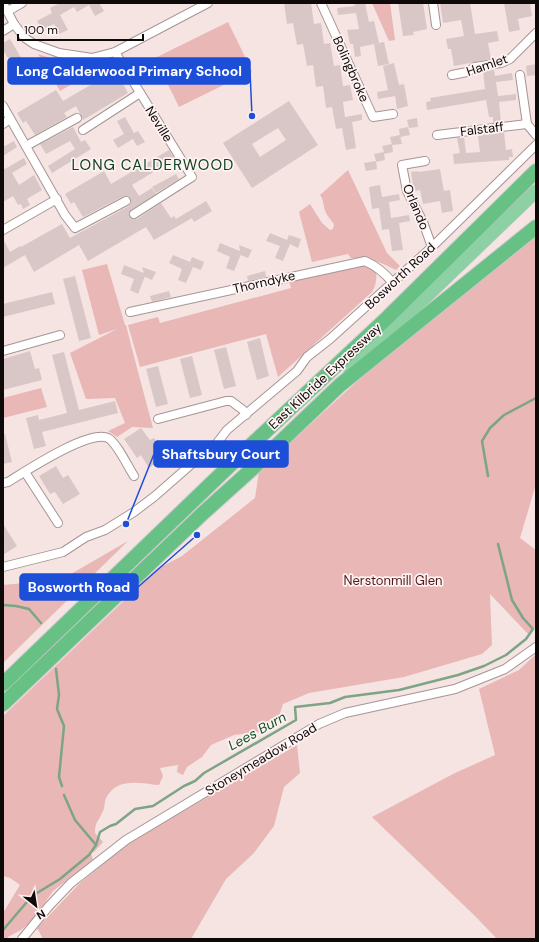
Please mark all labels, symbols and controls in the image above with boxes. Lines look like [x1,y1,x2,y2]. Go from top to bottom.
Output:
scale bar [18,16,143,42]
text: 100 m [24,22,58,38]
street label: Bolingbroke [329,33,373,105]
street label: Hamlet [464,50,510,80]
callout: Long Calderwood Primary School [8,58,250,84]
text: Long Calderwood Primary School [16,62,242,80]
street label: Neville [141,103,177,145]
street label: Falstaff [459,118,505,140]
district label: LONG CALDERWOOD [72,155,234,175]
street label: Orlando [399,182,433,233]
street label: Bosworth Road [361,239,439,313]
street label: Thorndyke [231,267,297,297]
street label: East Kilbride Expressway [265,319,385,433]
callout: Shaftsbury Court [154,441,288,467]
text: Shaftsbury Court [162,445,280,463]
park label: Nerstonmill Glen [343,572,443,589]
callout: Bosworth Road [20,574,138,600]
text: Bosworth Road [28,578,130,596]
water label: Lees Burn [225,708,289,754]
street label: Stoneymeadow Road [202,719,320,799]
north arrow [16,886,56,926]
text: N [34,907,48,923]

